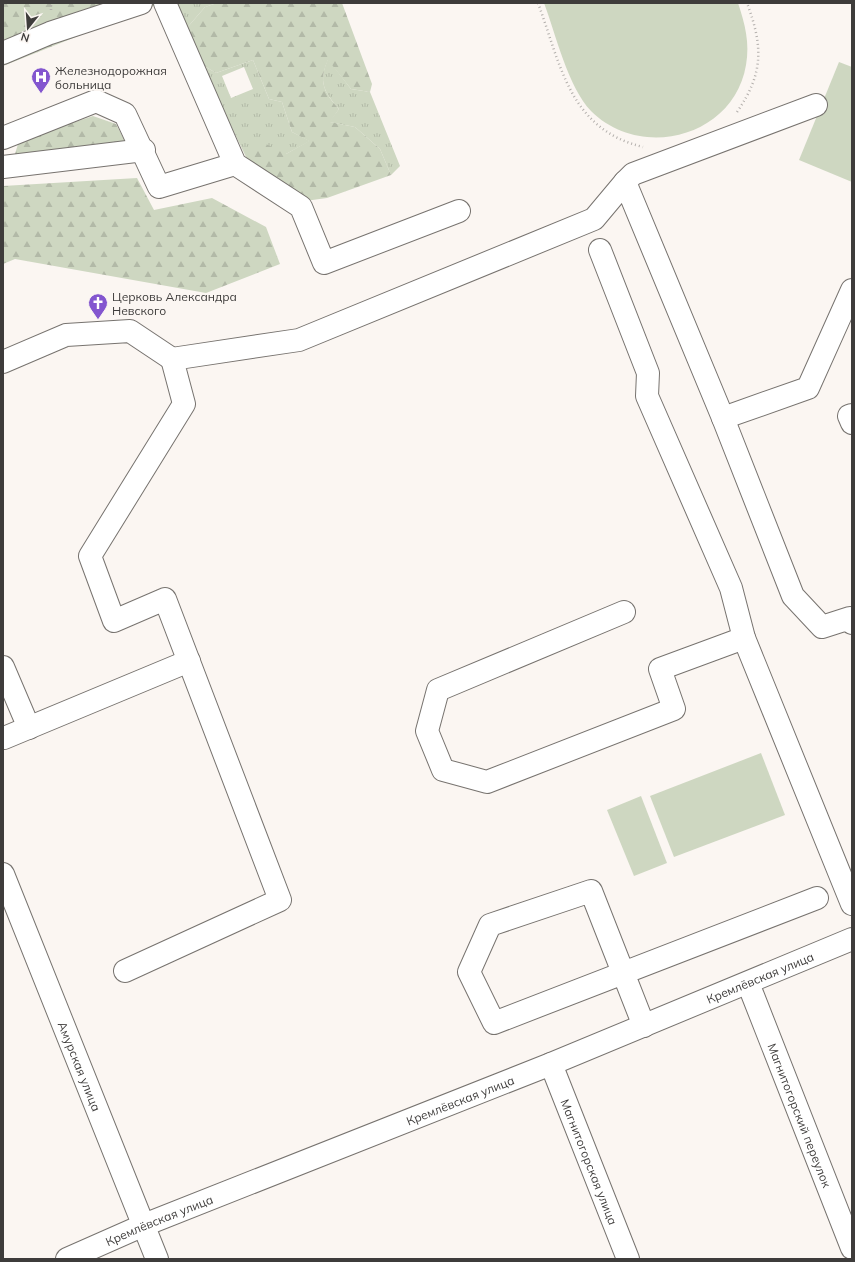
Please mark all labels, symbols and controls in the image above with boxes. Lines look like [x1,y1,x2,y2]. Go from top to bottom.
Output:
north arrow [8,8,48,48]
text: N [19,30,31,45]
place label: Железнодорожная больница [55,63,167,92]
hospital icon: Железнодорожная больница [30,66,52,94]
place label: Церковь Александра Невского [112,289,237,318]
church icon: Церковь Александра Невского [87,292,109,320]
street label: Кремлёвская улица [704,948,816,1006]
street label: Амурская улица [55,1019,105,1113]
street label: Магнитогорский переулок [765,1041,835,1190]
street label: Кремлёвская улица [404,1072,516,1128]
street label: Магнитогорская улица [558,1097,621,1227]
street label: Кремлёвская улица [103,1191,215,1249]

